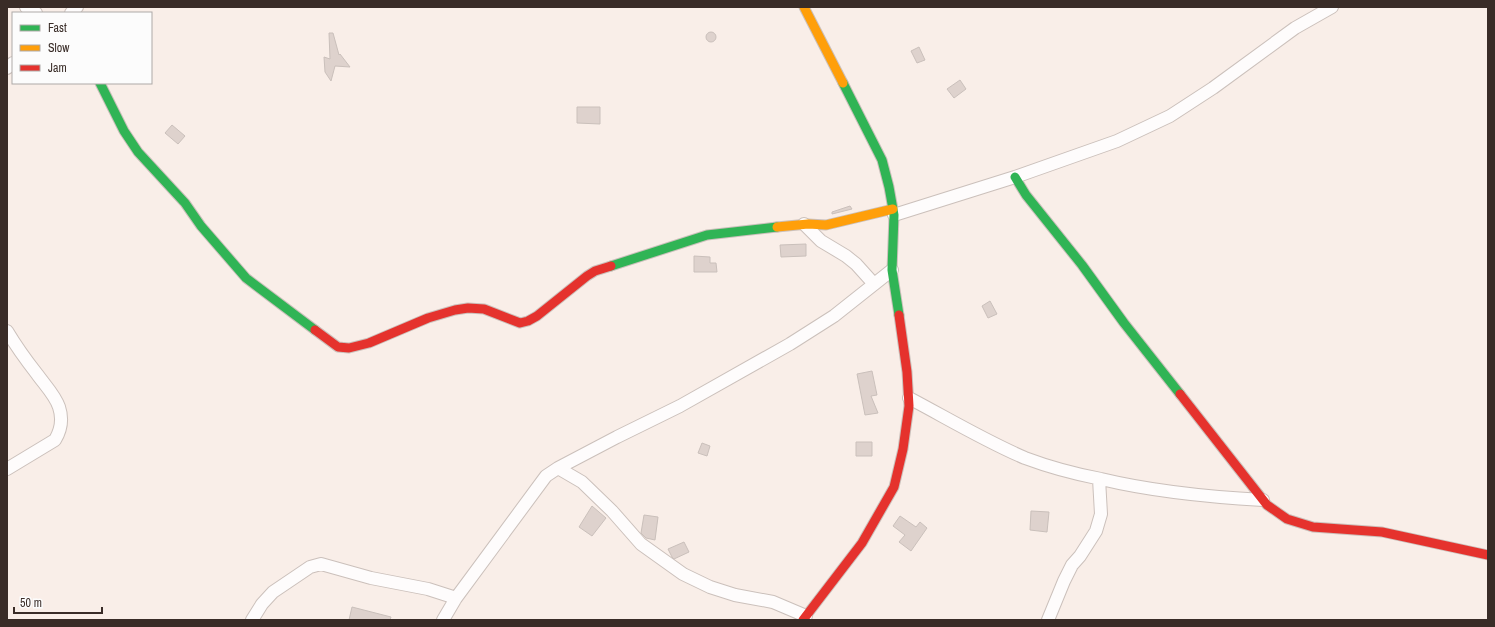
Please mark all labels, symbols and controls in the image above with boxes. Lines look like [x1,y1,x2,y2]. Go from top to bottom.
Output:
legend [12,12,152,84]
text: Fast [48,20,67,36]
text: Slow [48,40,70,56]
text: Jam [48,60,67,76]
scale bar [14,589,102,615]
text: 50 m [20,595,42,611]

